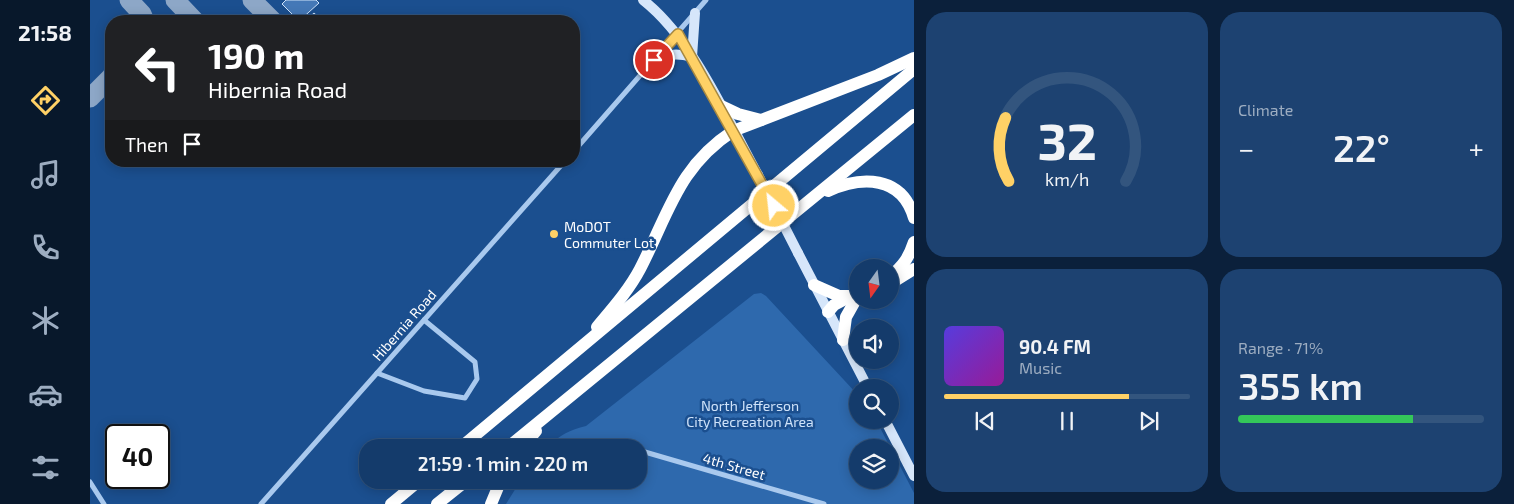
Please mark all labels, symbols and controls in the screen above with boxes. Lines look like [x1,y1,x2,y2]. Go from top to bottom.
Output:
text: 21:58 [18,19,72,45]
text: 190 m [208,34,304,76]
icon: left [125,35,190,100]
pin [633,39,675,81]
icon: arrive [640,46,668,74]
text: Hibernia Road [208,76,347,102]
icon: directions [28,83,63,118]
text: Climate [1238,100,1293,119]
text: 32 [1037,108,1097,170]
text: 22° [1333,124,1390,170]
icon: arrive [178,130,206,158]
text: − [1238,131,1254,165]
text: + [1469,131,1484,165]
text: Then [125,133,168,156]
icon: music [28,157,63,192]
text: km/h [1045,168,1089,190]
position arrow [747,179,799,231]
place label: MoDOT Commuter Lot [564,218,654,251]
marker: MoDOT Commuter Lot [548,228,560,240]
icon: phone [28,230,63,265]
north arrow [849,259,899,309]
map controls [849,259,899,489]
street label: Hibernia Road [369,286,439,364]
icon: climate [28,303,63,338]
button: sound [849,319,899,369]
text: 90.4 FM [1019,335,1091,358]
text: Range · 71% [1238,338,1323,357]
text: Music [1019,358,1062,377]
text: 355 km [1238,362,1363,408]
icon: car [28,377,63,412]
button: search [849,379,899,429]
park label: North Jefferson City Recreation Area [686,397,814,430]
icon: previous [971,407,999,435]
icon: pause [1053,407,1081,435]
icon: next [1135,407,1163,435]
speed limit sign: 40 [105,424,170,489]
button: layers [849,439,899,489]
street label: 4th Street [701,449,767,483]
icon: filters [28,450,63,485]
text: 21:59 · 1 min · 220 m [418,452,588,475]

